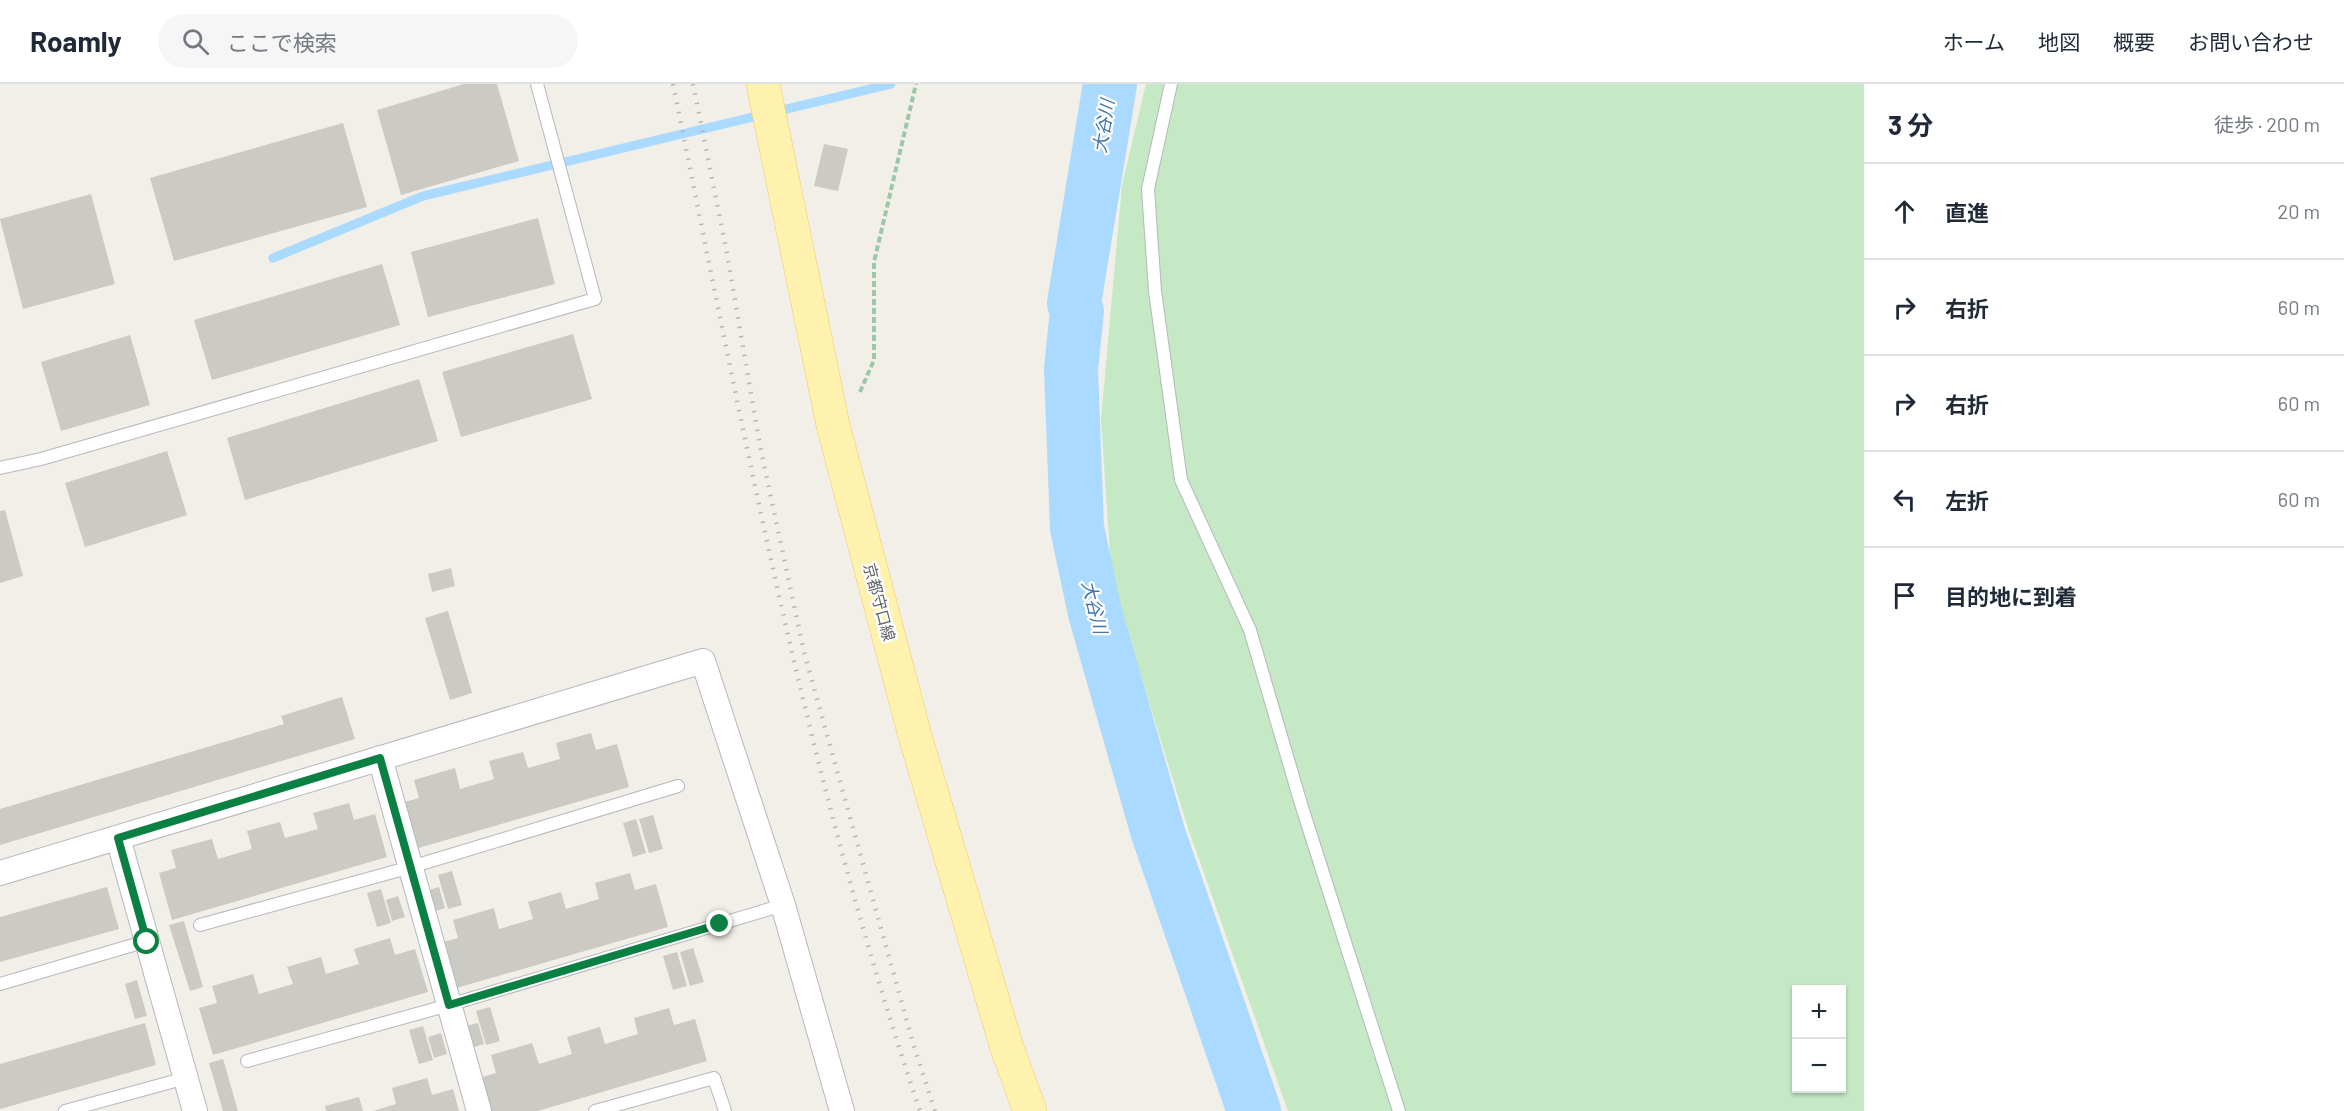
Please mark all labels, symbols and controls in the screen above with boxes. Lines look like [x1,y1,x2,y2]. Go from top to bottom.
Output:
search box [158,14,578,68]
text: Roamly [30,24,122,58]
icon: search [179,25,212,58]
text: ここで検索 [227,29,337,55]
text: ホーム [1943,29,2005,54]
text: 地図 [2038,29,2080,54]
text: 概要 [2113,29,2155,54]
text: お問い合わせ [2188,29,2314,54]
water label: 大谷川 [1088,96,1118,154]
text: 3 分 [1888,109,1933,140]
text: 徒歩 · 200 m [2214,112,2320,136]
icon: ahead [1888,195,1921,228]
text: 直進 [1945,199,1989,225]
text: 20 m [2277,199,2320,223]
icon: right [1888,291,1921,324]
text: 右折 [1945,295,1989,321]
text: 60 m [2278,295,2320,319]
icon: right [1888,387,1921,420]
text: 右折 [1945,391,1989,417]
text: 60 m [2278,391,2320,415]
icon: left [1888,483,1921,516]
text: 左折 [1945,487,1989,513]
text: 60 m [2278,487,2320,511]
street label: 京都守口線 [860,561,900,643]
water label: 大谷川 [1078,578,1113,638]
icon: arrive [1888,579,1921,612]
text: 目的地に到着 [1945,583,2077,609]
route end [706,910,732,936]
route start [133,928,159,954]
map controls [1792,985,1846,1093]
button: + [1792,985,1846,1039]
button: − [1792,1039,1846,1093]

